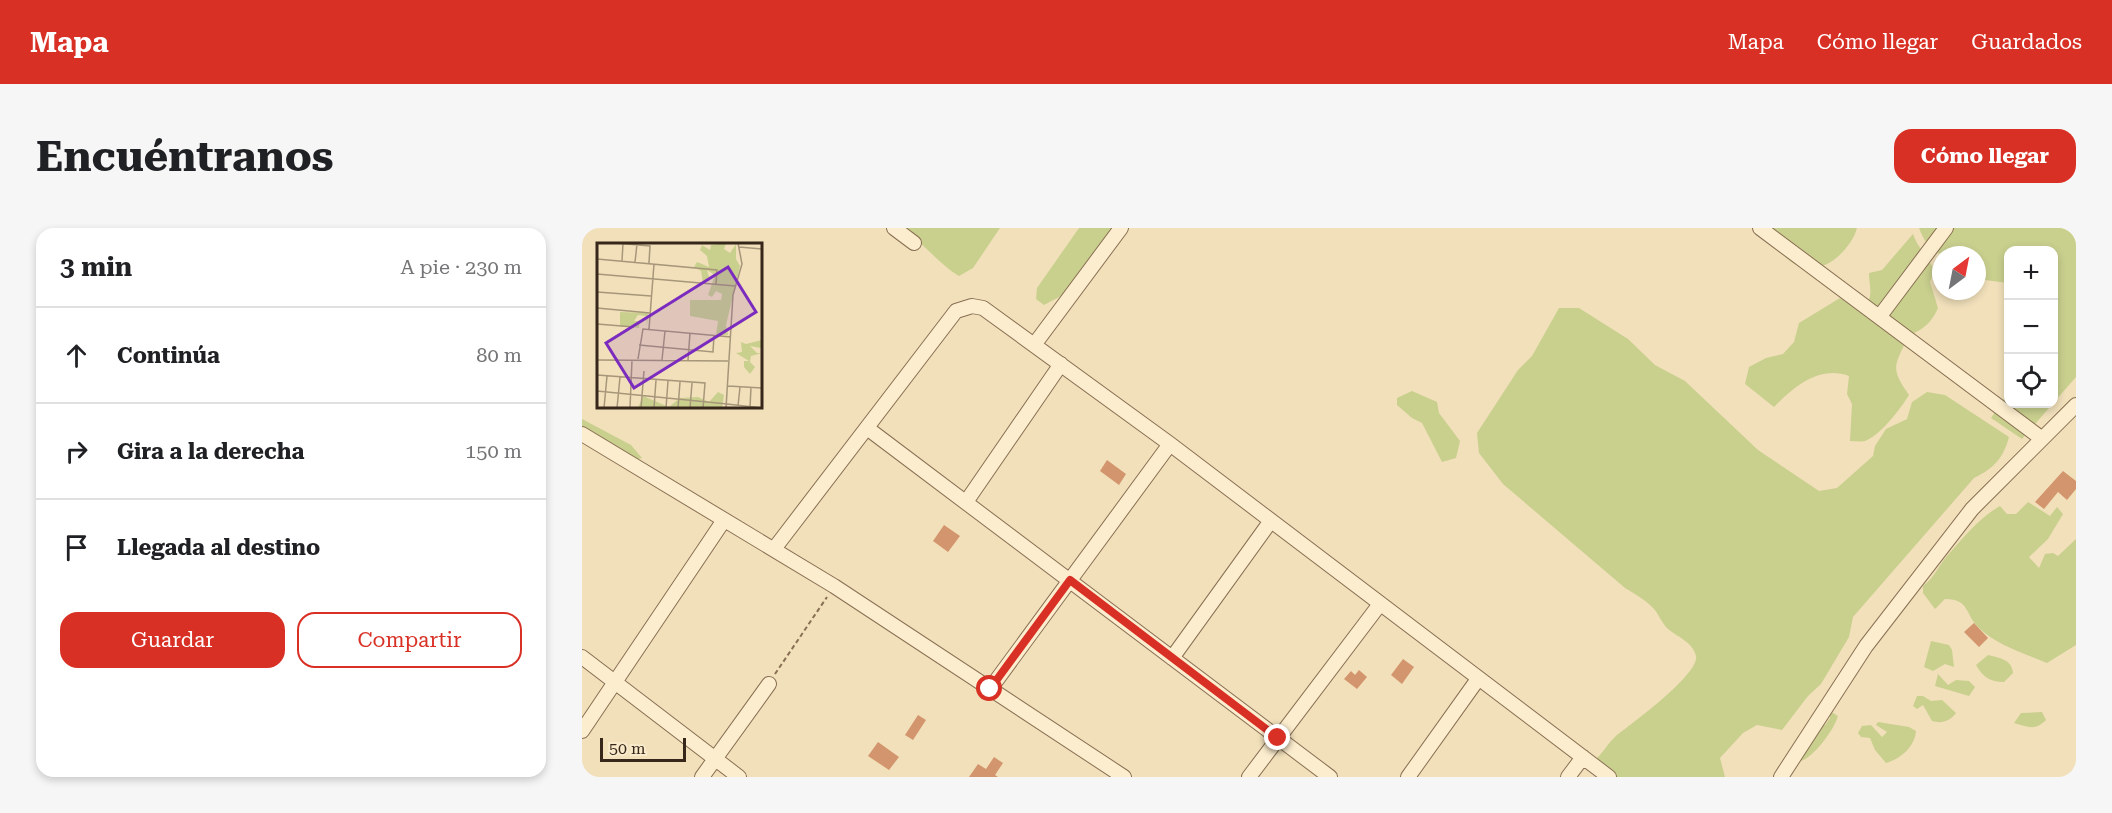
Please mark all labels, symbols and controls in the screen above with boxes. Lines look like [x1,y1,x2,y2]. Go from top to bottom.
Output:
text: Mapa [30,26,109,59]
text: Mapa [1728,30,1784,54]
text: Cómo llegar [1817,30,1938,54]
text: Guardados [1971,30,2082,54]
button: Cómo llegar [1894,129,2076,183]
text: Encuéntranos [36,132,334,181]
inset map [597,243,762,408]
north arrow [1932,246,1986,300]
map controls [2004,246,2058,408]
button: + [2004,246,2058,300]
text: 3 min [60,252,132,282]
text: A pie · 230 m [400,255,522,279]
button: − [2004,300,2058,354]
icon: ahead [60,339,93,372]
text: Continúa [117,343,220,368]
text: 80 m [476,343,522,367]
button: locate [2004,354,2058,408]
icon: right [60,435,93,468]
text: Gira a la derecha [117,439,304,464]
text: 150 m [465,439,522,463]
icon: arrive [60,531,93,564]
text: Llegada al destino [117,535,320,560]
button: Guardar [60,612,285,668]
button: Compartir [297,612,522,668]
route start [976,675,1002,701]
route end [1264,724,1290,750]
scale bar [600,735,686,762]
text: 50 m [609,739,646,758]

